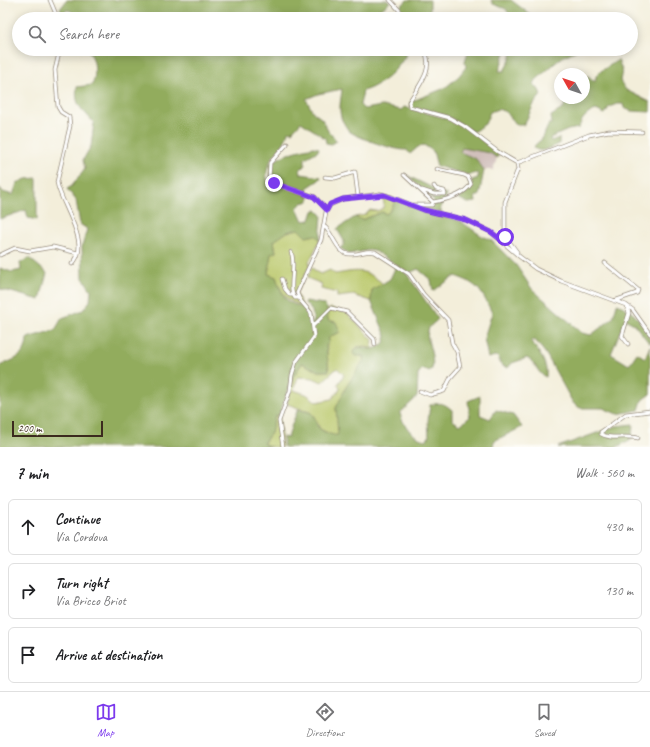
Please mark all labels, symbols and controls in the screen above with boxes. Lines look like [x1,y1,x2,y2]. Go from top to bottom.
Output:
search box [12,12,638,56]
icon: search [26,23,48,45]
text: Search here [58,25,119,44]
north arrow [554,68,590,104]
route end [265,174,283,192]
route start [496,228,514,246]
scale bar [12,419,103,438]
text: 200 m [18,421,42,435]
text: 7 min [16,463,49,484]
text: Walk · 560 m [575,465,634,481]
text: Continue [55,510,100,529]
icon: ahead [17,516,39,538]
text: 430 m [605,519,633,535]
text: Via Cordova [55,529,107,545]
text: Turn right [55,574,108,593]
icon: right [17,580,39,602]
text: 130 m [605,583,633,599]
text: Via Bricco Briot [55,593,126,609]
icon: arrive [17,644,39,666]
text: Arrive at destination [55,646,162,665]
tab: Map [95,701,117,739]
tab: Directions [306,701,344,739]
tab: Saved [533,701,555,739]

